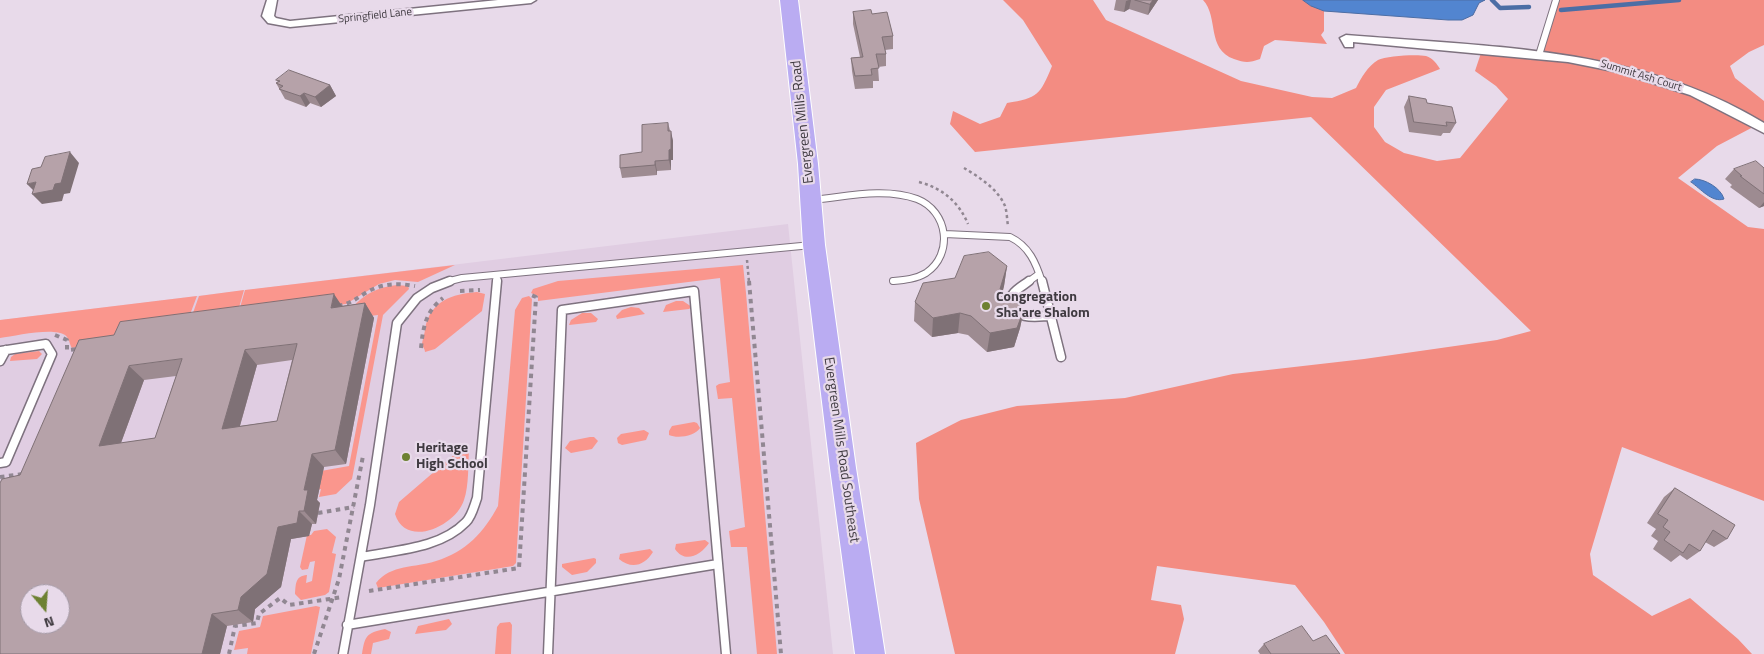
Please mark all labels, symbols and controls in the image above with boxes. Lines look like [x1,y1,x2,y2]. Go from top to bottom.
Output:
street label: Springfield Lane [337,6,413,26]
street label: Summit Ash Court [1599,57,1683,95]
street label: Evergreen Mills Road [788,60,818,184]
place label: Congregation Sha'are Shalom [996,290,1090,322]
marker: Congregation Sha'are Shalom [980,300,992,312]
street label: Evergreen Mills Road Southeast [820,356,862,544]
place label: Heritage High School [416,441,488,474]
marker: Heritage High School [400,451,412,463]
north arrow [20,584,70,634]
text: N [42,611,57,634]

